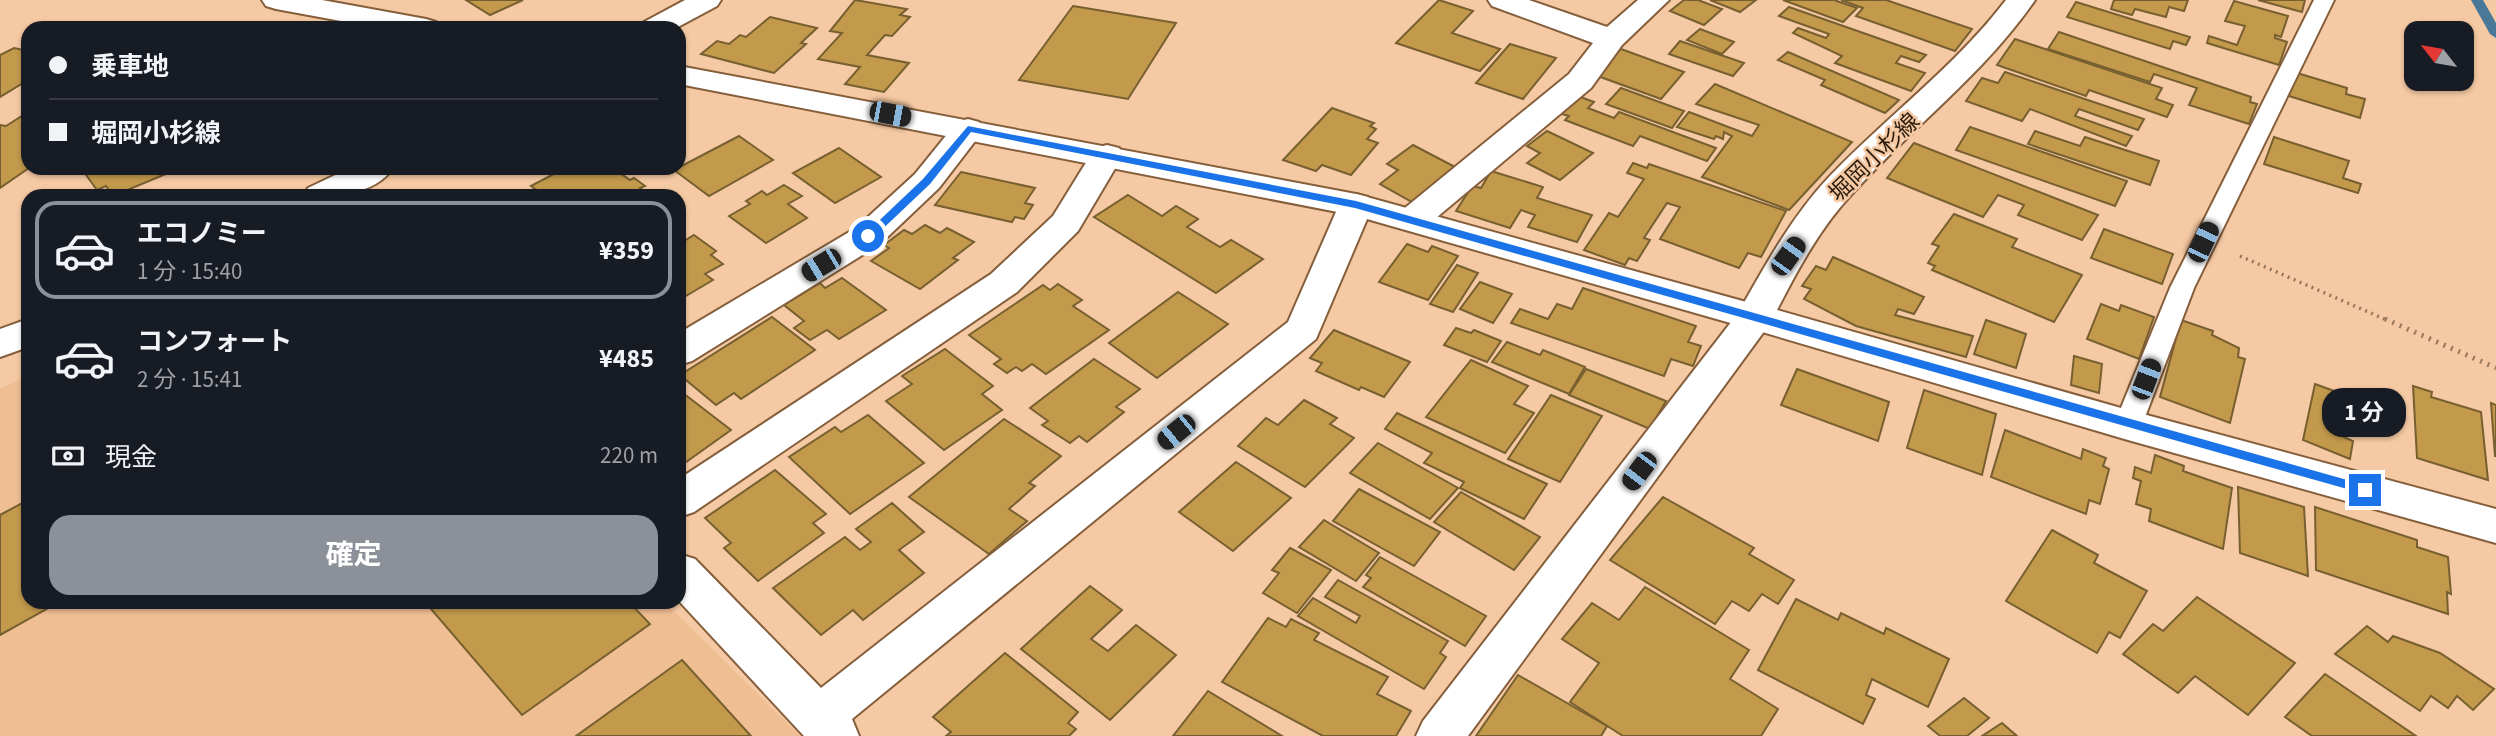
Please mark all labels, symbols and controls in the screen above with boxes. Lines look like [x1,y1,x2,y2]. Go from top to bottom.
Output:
north arrow [2404,21,2474,91]
map controls [2404,21,2474,91]
text: 乗車地 [91,48,169,85]
car [868,100,913,128]
street label: 堀岡小杉線 [1822,106,1927,209]
text: 堀岡小杉線 [91,115,221,152]
text: エコノミー [137,215,267,252]
icon: car [53,219,116,282]
car [2185,219,2222,265]
route start [852,220,884,252]
text: ¥359 [599,232,654,269]
car [1768,233,1809,279]
car [798,245,845,285]
text: 1 分 · 15:40 [137,255,242,288]
text: コンフォート [137,323,292,360]
icon: car [53,327,116,390]
text: ¥485 [599,340,654,377]
car [2129,356,2164,402]
text: 2 分 · 15:41 [137,363,242,396]
callout: 1 分 [2323,388,2407,438]
text: 1 分 [2344,396,2384,429]
car [1154,411,1199,453]
icon: cash [49,437,87,475]
text: 現金 [105,439,157,476]
text: 220 m [600,439,658,472]
car [1618,448,1661,494]
route end [2349,474,2381,506]
button: 確定 [49,515,658,595]

